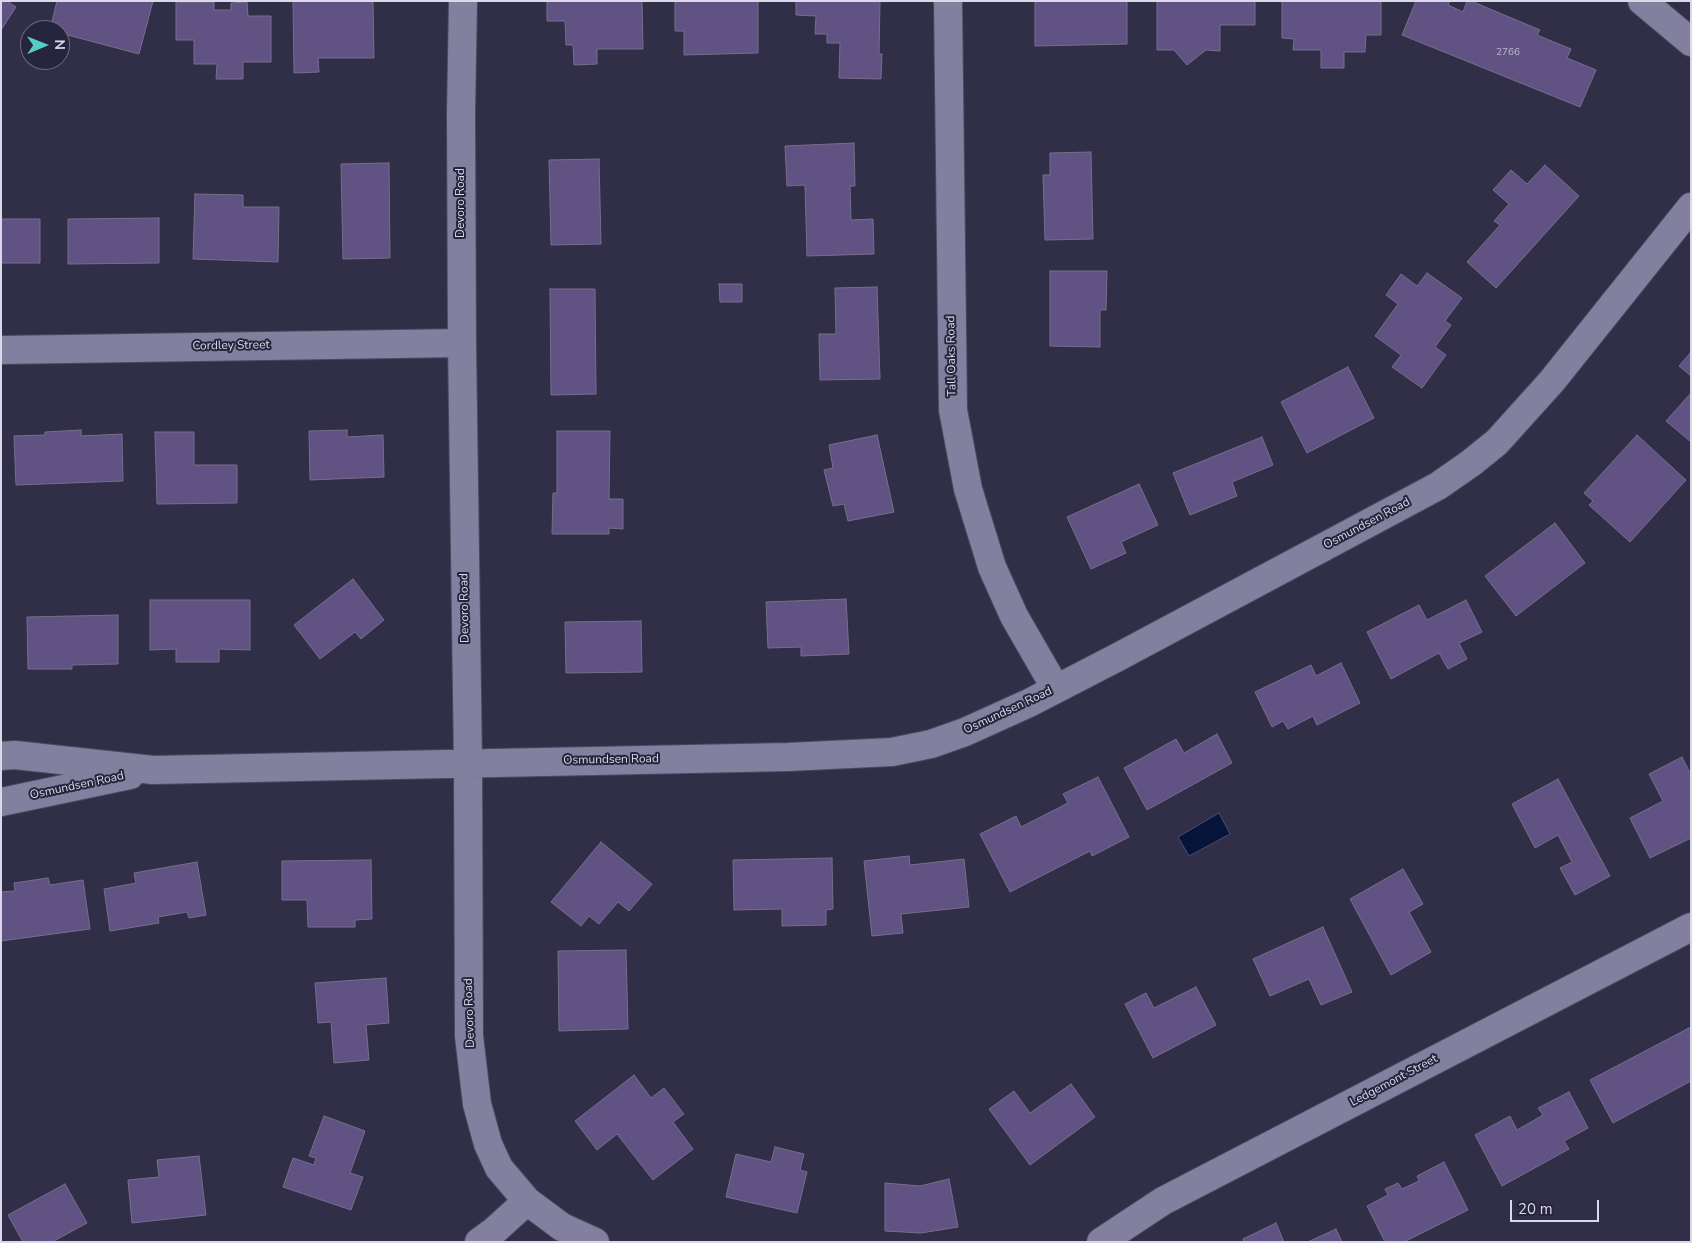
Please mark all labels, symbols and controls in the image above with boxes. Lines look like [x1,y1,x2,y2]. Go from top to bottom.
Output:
north arrow [20,20,70,70]
text: N [50,39,69,50]
house number: 2766 [1496,47,1520,59]
street label: Devoro Road [454,168,468,238]
street label: Tall Oaks Road [944,315,960,397]
street label: Cordley Street [192,338,270,354]
street label: Osmundsen Road [1321,495,1413,553]
street label: Devoro Road [457,573,473,643]
street label: Osmundsen Road [962,684,1054,738]
street label: Osmundsen Road [563,752,659,768]
street label: Osmundsen Road [29,769,125,803]
street label: Devoro Road [462,978,478,1048]
street label: Ledgemont Street [1348,1052,1440,1110]
scale bar [1512,1190,1601,1222]
text: 20 m [1518,1199,1553,1219]

